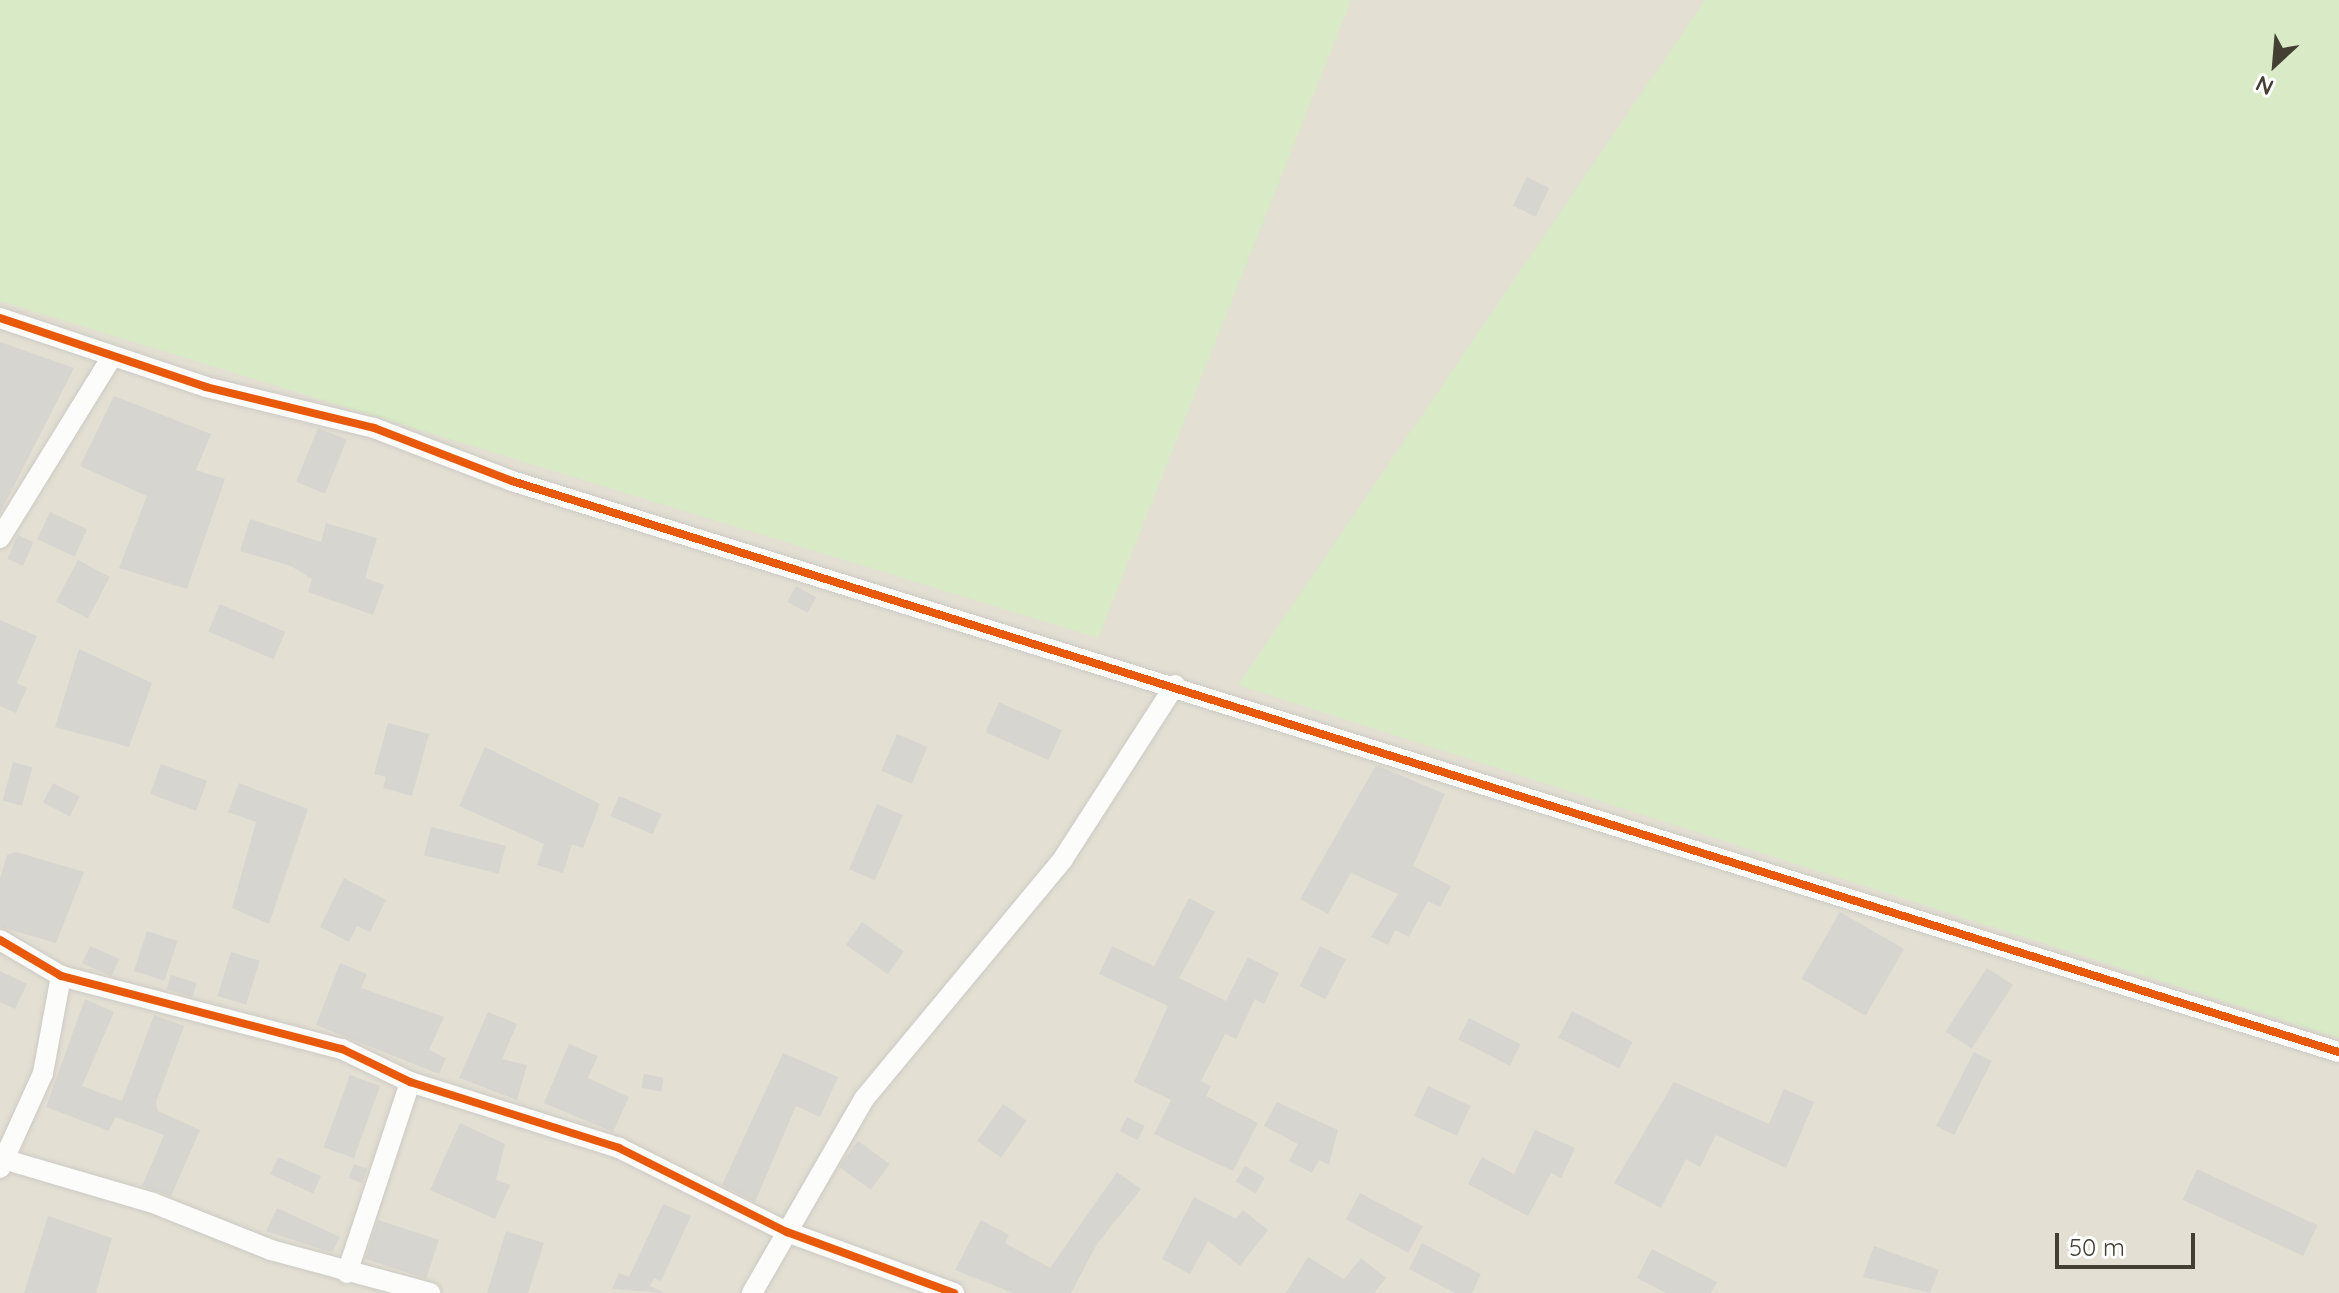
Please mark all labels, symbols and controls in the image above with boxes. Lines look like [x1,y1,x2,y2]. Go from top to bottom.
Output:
north arrow [2235,24,2315,104]
text: N [2251,69,2278,102]
scale bar [2059,1217,2199,1267]
text: 50 m [2069,1232,2125,1262]

